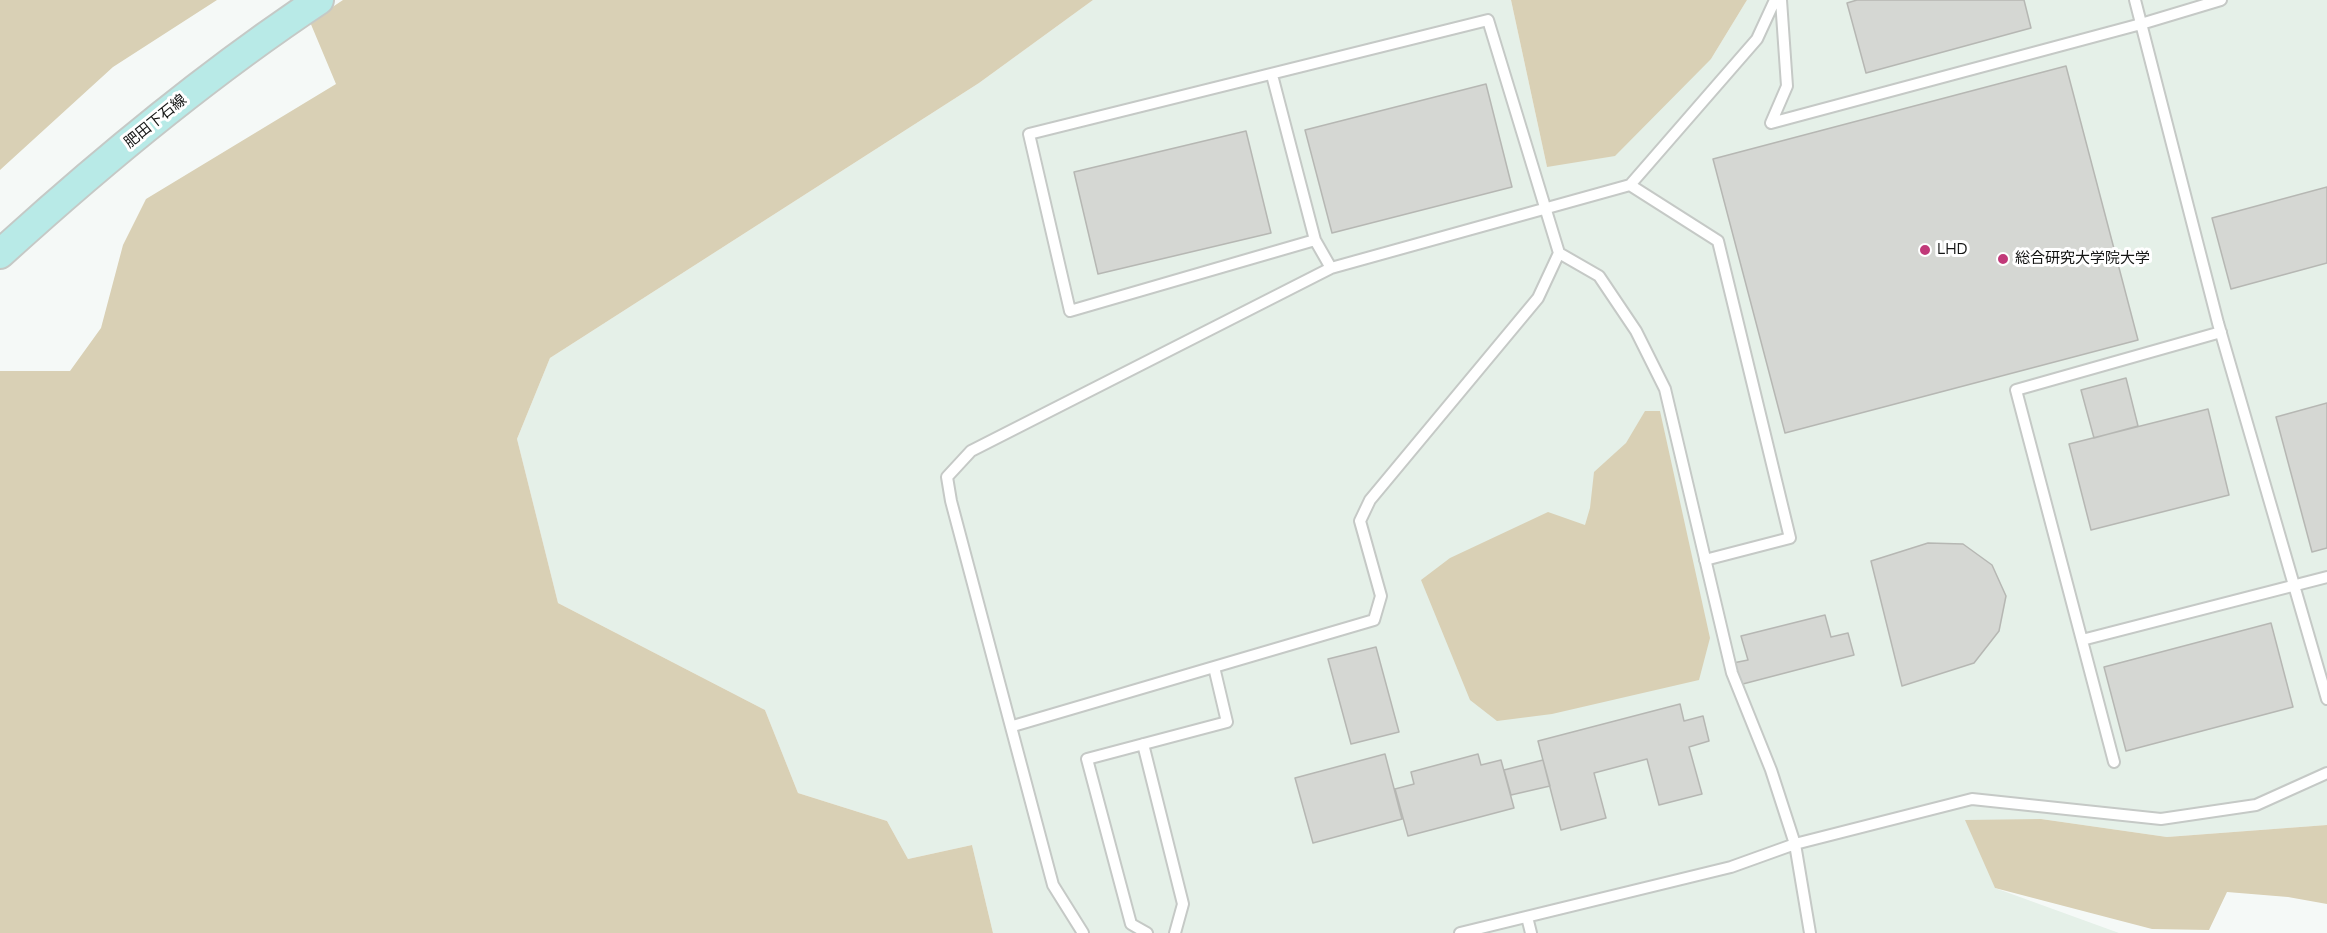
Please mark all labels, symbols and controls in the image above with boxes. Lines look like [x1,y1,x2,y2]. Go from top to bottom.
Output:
street label: 肥田下石線 [121,91,191,153]
place label: LHD [1937,241,1968,259]
marker: LHD [1918,243,1932,257]
place label: 総合研究大学院大学 [2015,250,2150,268]
marker: 総合研究大学院大学 [1996,252,2010,266]

